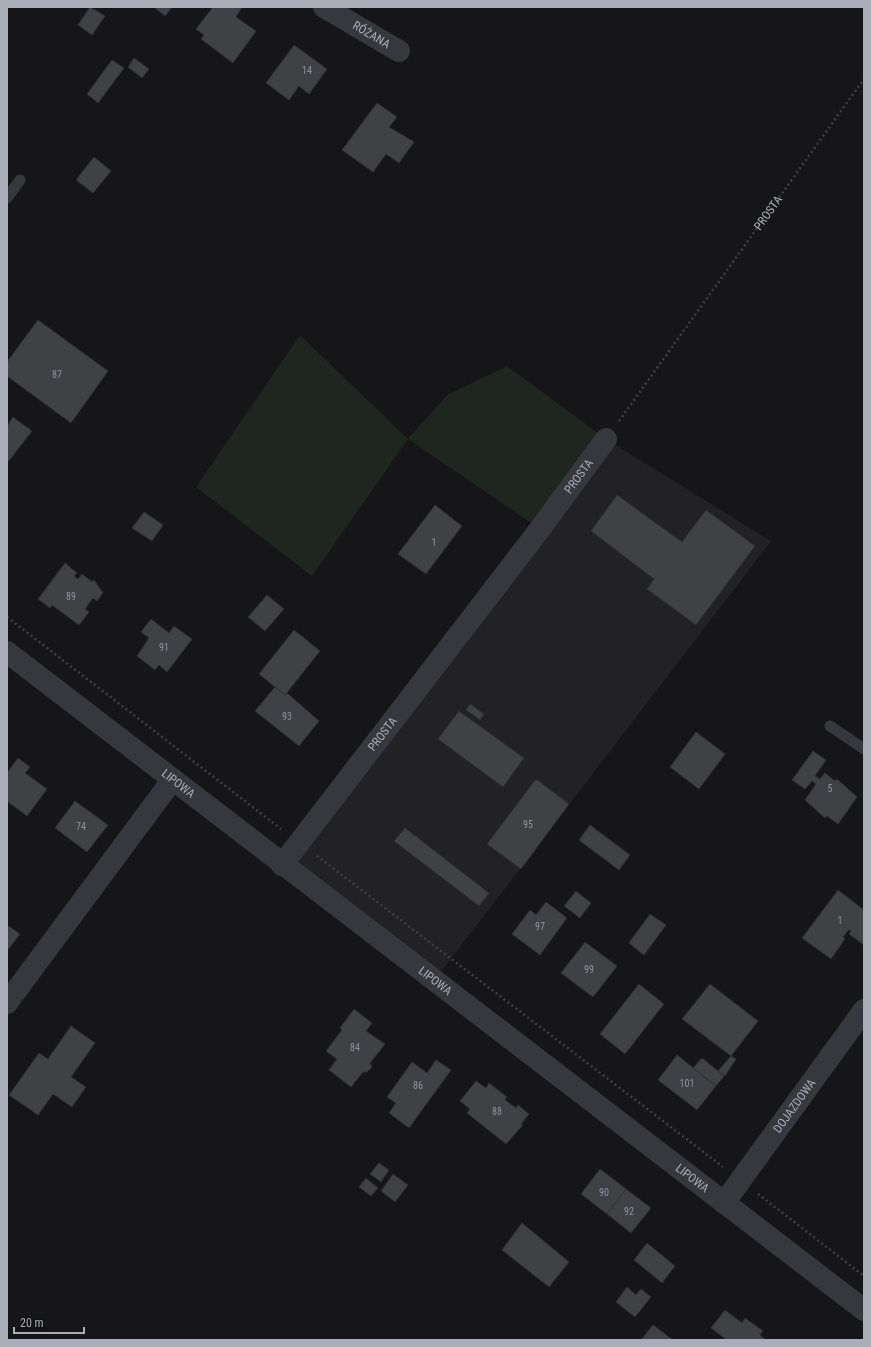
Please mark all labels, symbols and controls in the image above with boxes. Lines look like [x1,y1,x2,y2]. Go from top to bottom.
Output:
street label: RÓŻANA [350,18,393,51]
house number: 14 [302,65,312,76]
street label: PROSTA [751,193,785,233]
house number: 87 [52,369,62,380]
street label: PROSTA [561,456,596,496]
house number: 1 [432,537,436,548]
house number: 89 [66,591,76,602]
house number: 91 [159,642,169,653]
house number: 93 [282,711,292,722]
street label: PROSTA [365,714,400,754]
street label: LIPOWA [159,766,198,801]
house number: 5 [828,783,833,794]
house number: 95 [523,819,533,830]
house number: 74 [76,821,86,832]
house number: 1 [838,915,842,926]
house number: 97 [535,921,545,932]
street label: LIPOWA [416,964,455,998]
house number: 99 [584,964,594,975]
house number: 84 [350,1042,360,1053]
street label: DOJAZDOWA [770,1076,819,1135]
house number: 101 [680,1078,694,1089]
house number: 86 [413,1080,423,1091]
house number: 88 [492,1106,502,1117]
street label: LIPOWA [673,1161,712,1195]
house number: 90 [599,1187,609,1198]
house number: 92 [624,1206,634,1217]
scale bar [14,1309,84,1335]
text: 20 m [20,1316,44,1330]

